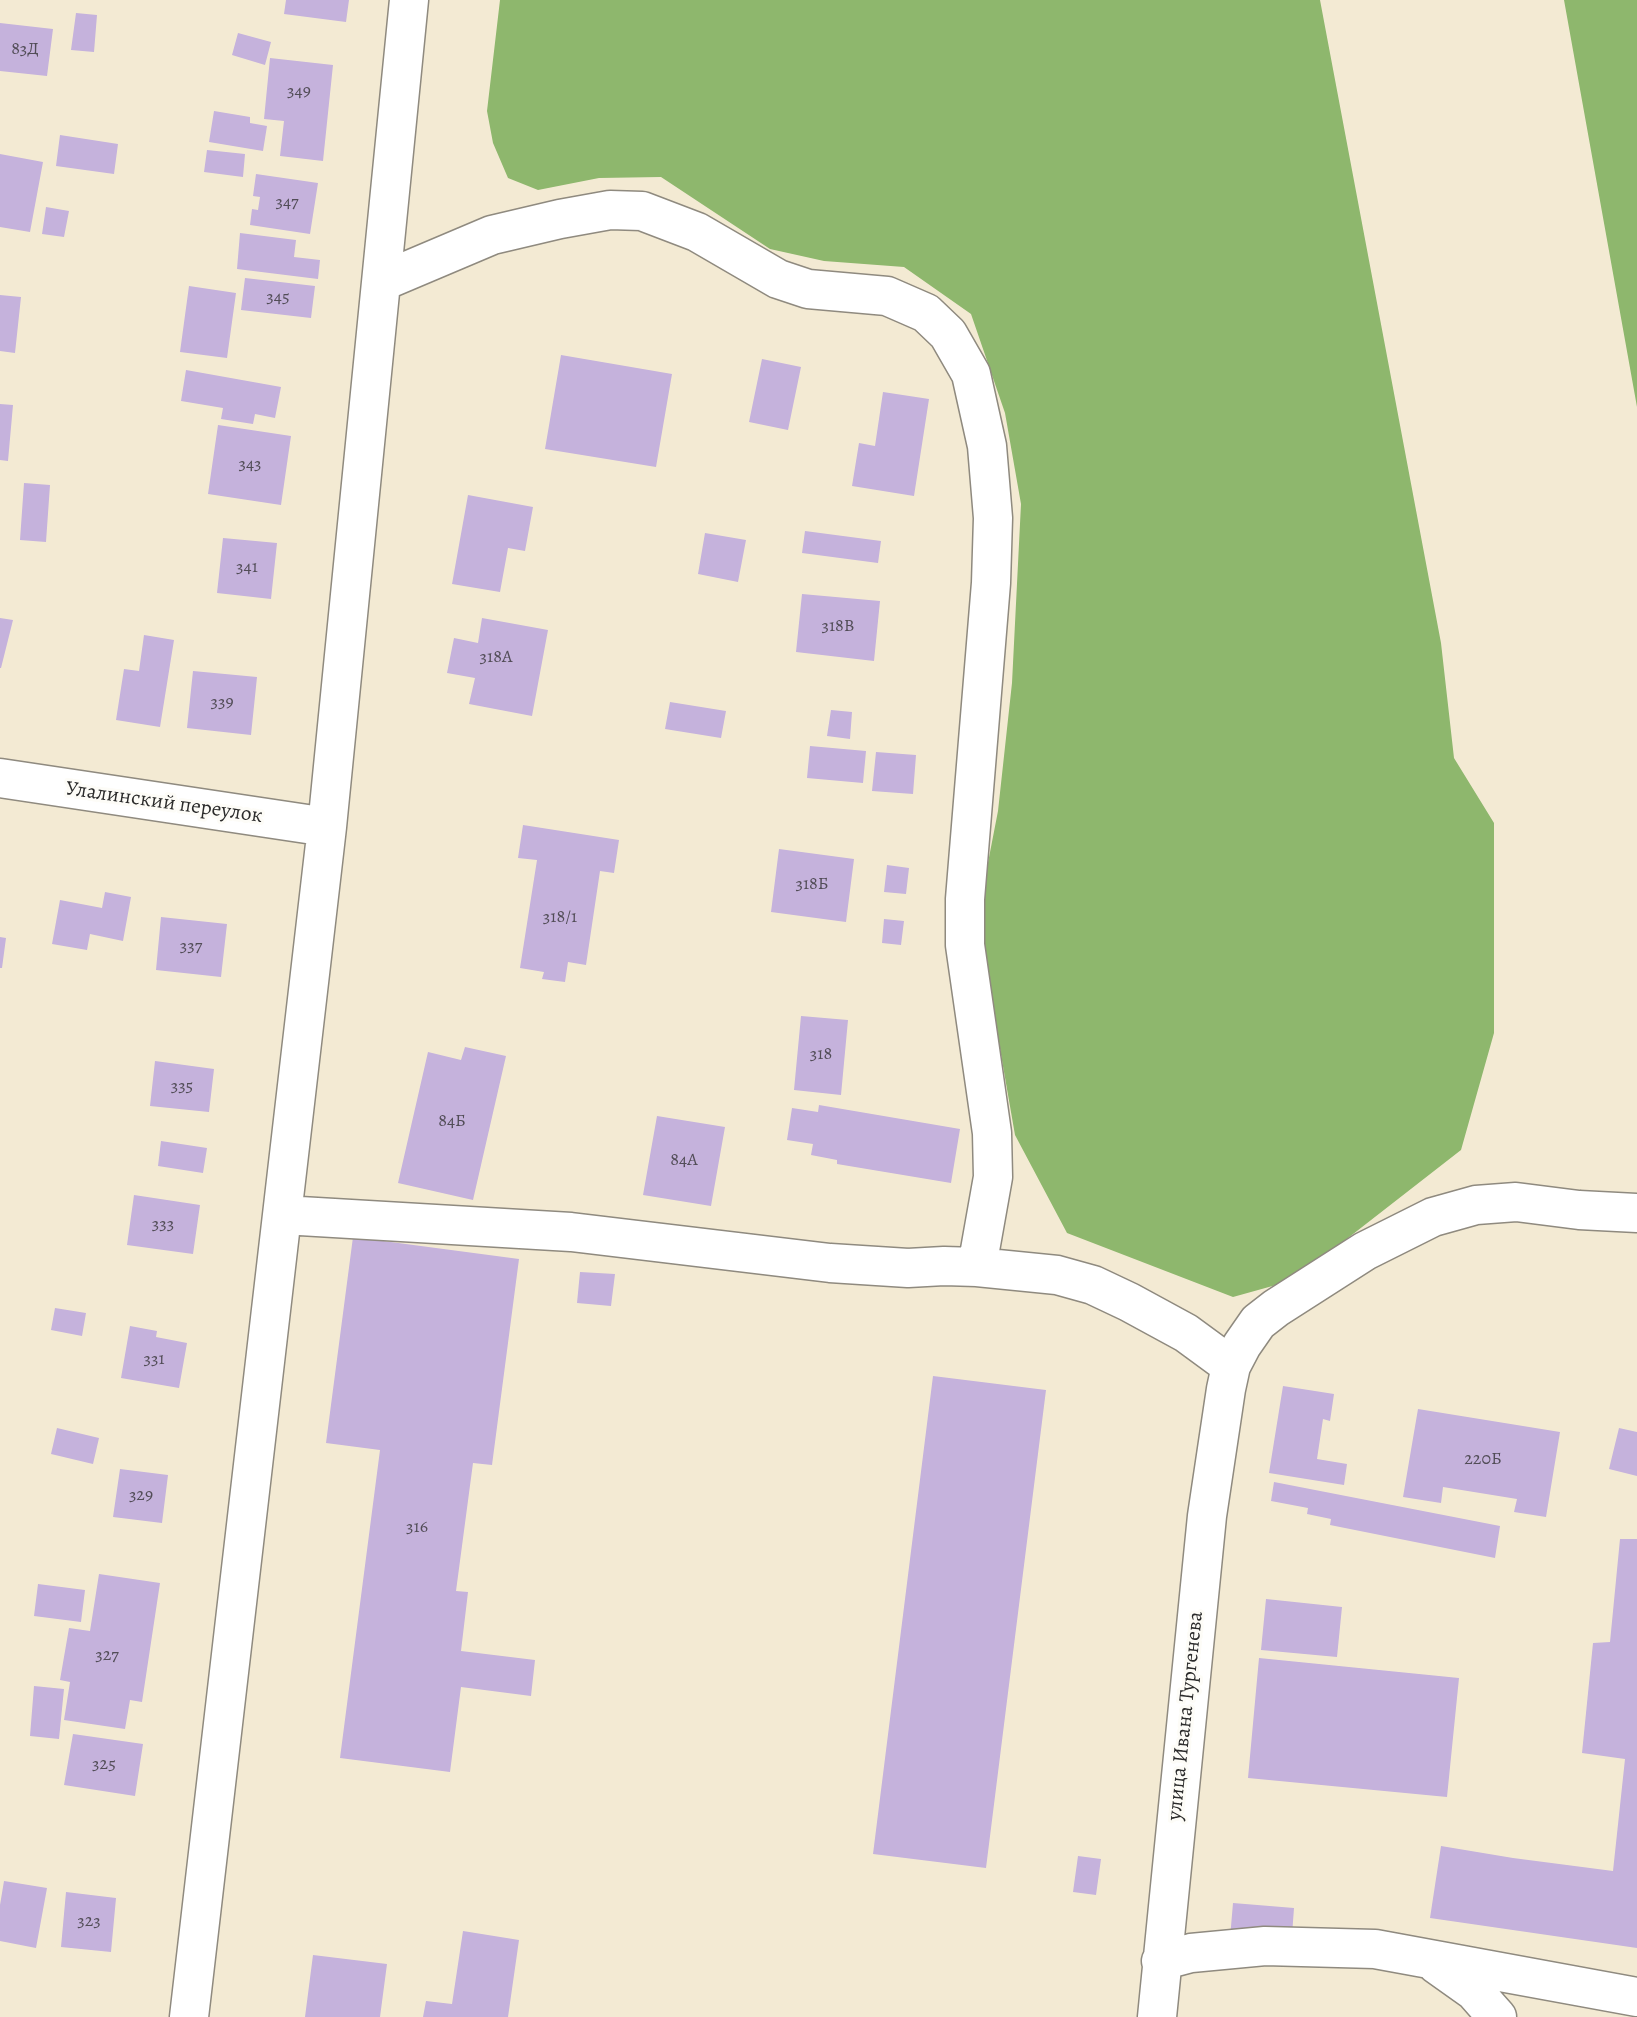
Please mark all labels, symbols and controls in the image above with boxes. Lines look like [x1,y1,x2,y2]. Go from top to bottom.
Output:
house number: 83Д [11,39,39,61]
house number: 349 [287,81,311,103]
house number: 347 [275,192,299,214]
house number: 345 [266,287,290,309]
house number: 343 [238,454,262,476]
house number: 341 [236,557,258,579]
house number: 318В [821,616,855,638]
house number: 318А [480,647,512,669]
house number: 339 [210,692,234,714]
street label: Улалинский переулок [64,777,264,829]
house number: 318Б [795,874,829,896]
house number: 318/1 [543,907,577,929]
house number: 337 [180,936,202,958]
house number: 318 [810,1044,832,1066]
house number: 335 [171,1076,193,1098]
house number: 84Б [438,1111,466,1133]
house number: 84А [670,1150,698,1172]
house number: 333 [152,1214,174,1236]
house number: 331 [143,1349,165,1371]
house number: 220Б [1464,1449,1502,1471]
house number: 329 [129,1485,153,1507]
house number: 316 [406,1517,428,1539]
street label: улица Ивана Тургенева [1163,1610,1209,1822]
house number: 327 [95,1645,119,1667]
house number: 325 [92,1754,116,1776]
house number: 323 [77,1911,101,1933]

